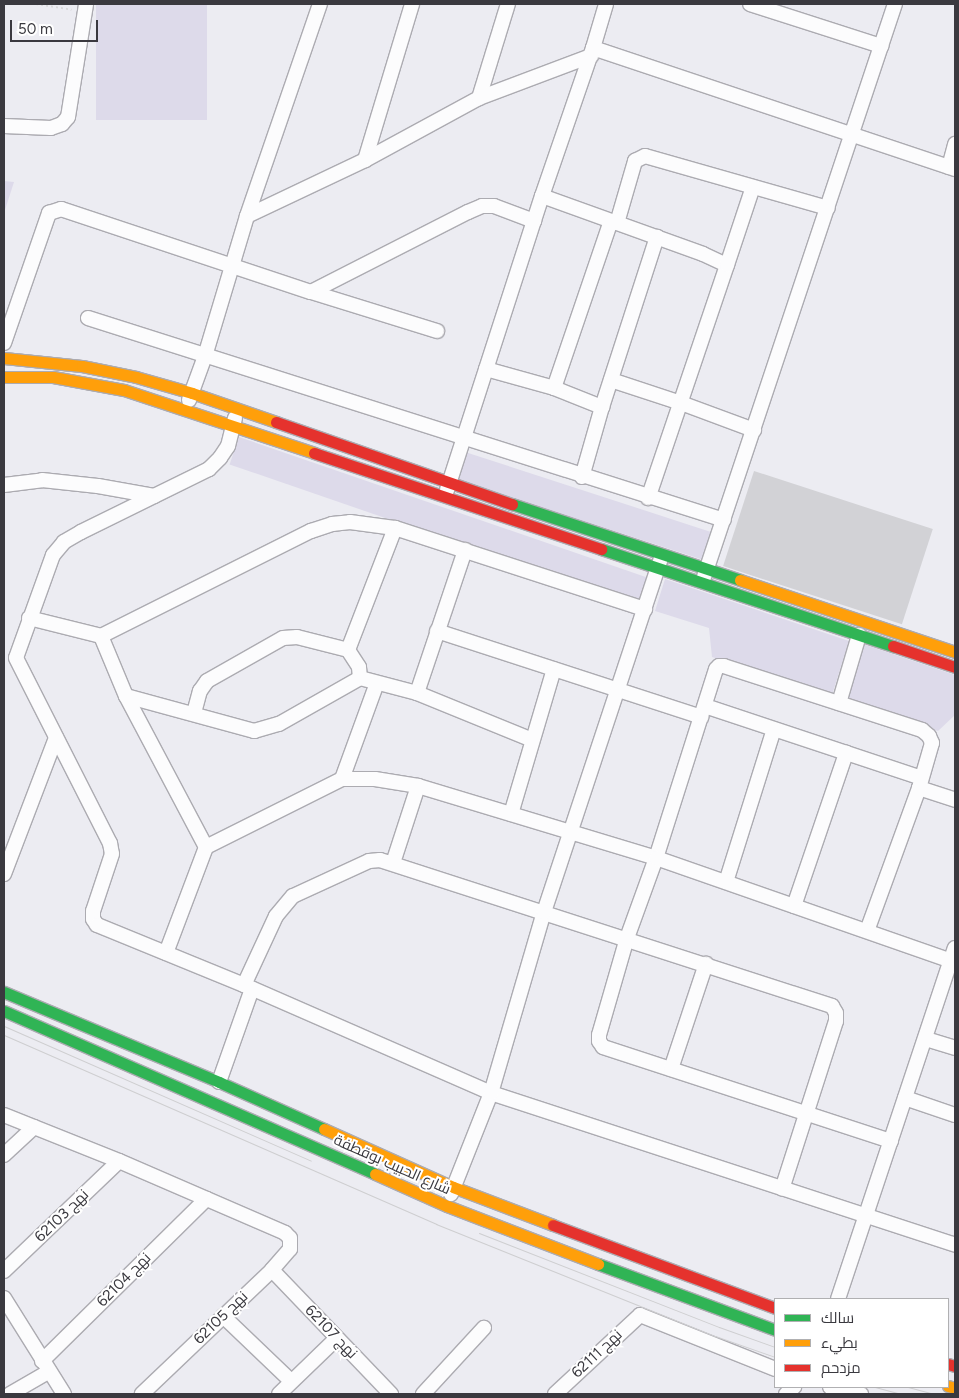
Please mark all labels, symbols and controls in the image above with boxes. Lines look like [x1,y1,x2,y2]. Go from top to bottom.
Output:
scale bar [12,10,100,42]
text: 50 m [18,20,53,38]
street label: شارع الحبيب بوقطفة [331,1131,453,1199]
street label: نهج 62103 [31,1186,93,1246]
street label: نهج 62104 [93,1249,155,1311]
street label: نهج 62105 [190,1288,252,1348]
legend [774,1298,949,1388]
street label: نهج 62107 [301,1301,361,1363]
text: سالك [821,1309,854,1327]
street label: نهج 62111 [568,1326,626,1382]
text: بطيء [821,1334,858,1352]
text: مزدحم [821,1359,861,1377]

